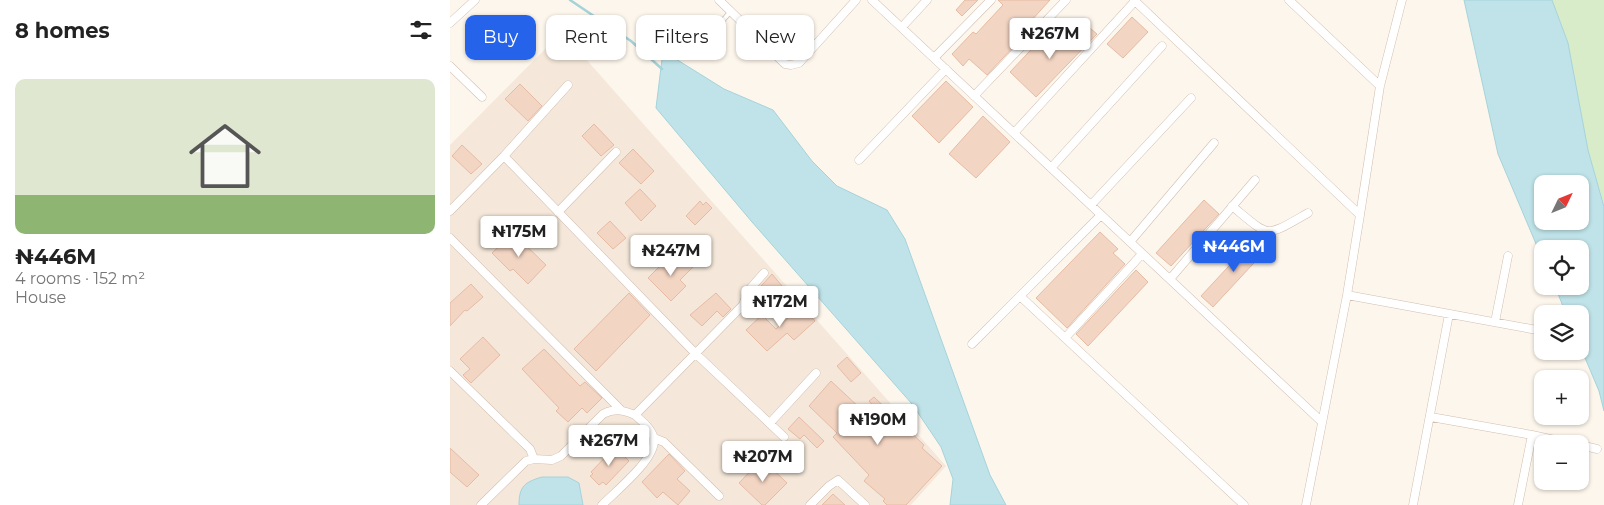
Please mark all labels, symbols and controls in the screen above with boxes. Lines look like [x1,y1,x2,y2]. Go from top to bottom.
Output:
chip: Buy [465,15,536,60]
chip: Rent [546,15,626,60]
chip: Filters [636,15,726,60]
chip: New [736,15,814,60]
icon: filters [407,16,435,44]
text: 8 homes [15,18,110,43]
pin: ₦267M [1015,18,1085,60]
text: ₦267M [1020,24,1080,43]
icon: home [180,111,270,201]
north arrow [1534,175,1589,230]
map controls [1534,175,1589,490]
pin: ₦175M [484,216,554,258]
text: ₦175M [491,222,547,241]
pin: ₦446M [1199,230,1269,273]
pin: ₦247M [636,234,706,277]
text: ₦446M [1203,237,1265,256]
button: locate [1534,240,1589,295]
text: ₦247M [641,241,701,260]
text: ₦446M [15,244,96,269]
text: 4 rooms · 152 m² [15,269,145,288]
pin: ₦172M [745,286,815,328]
text: House [15,288,66,307]
text: ₦172M [752,292,808,311]
button: layers [1534,305,1589,360]
button: + [1534,370,1589,425]
pin: ₦190M [843,404,913,446]
text: ₦190M [849,410,907,429]
pin: ₦267M [574,424,644,467]
text: ₦267M [579,431,639,450]
button: − [1534,435,1589,490]
pin: ₦207M [728,440,798,483]
text: ₦207M [733,447,793,466]

